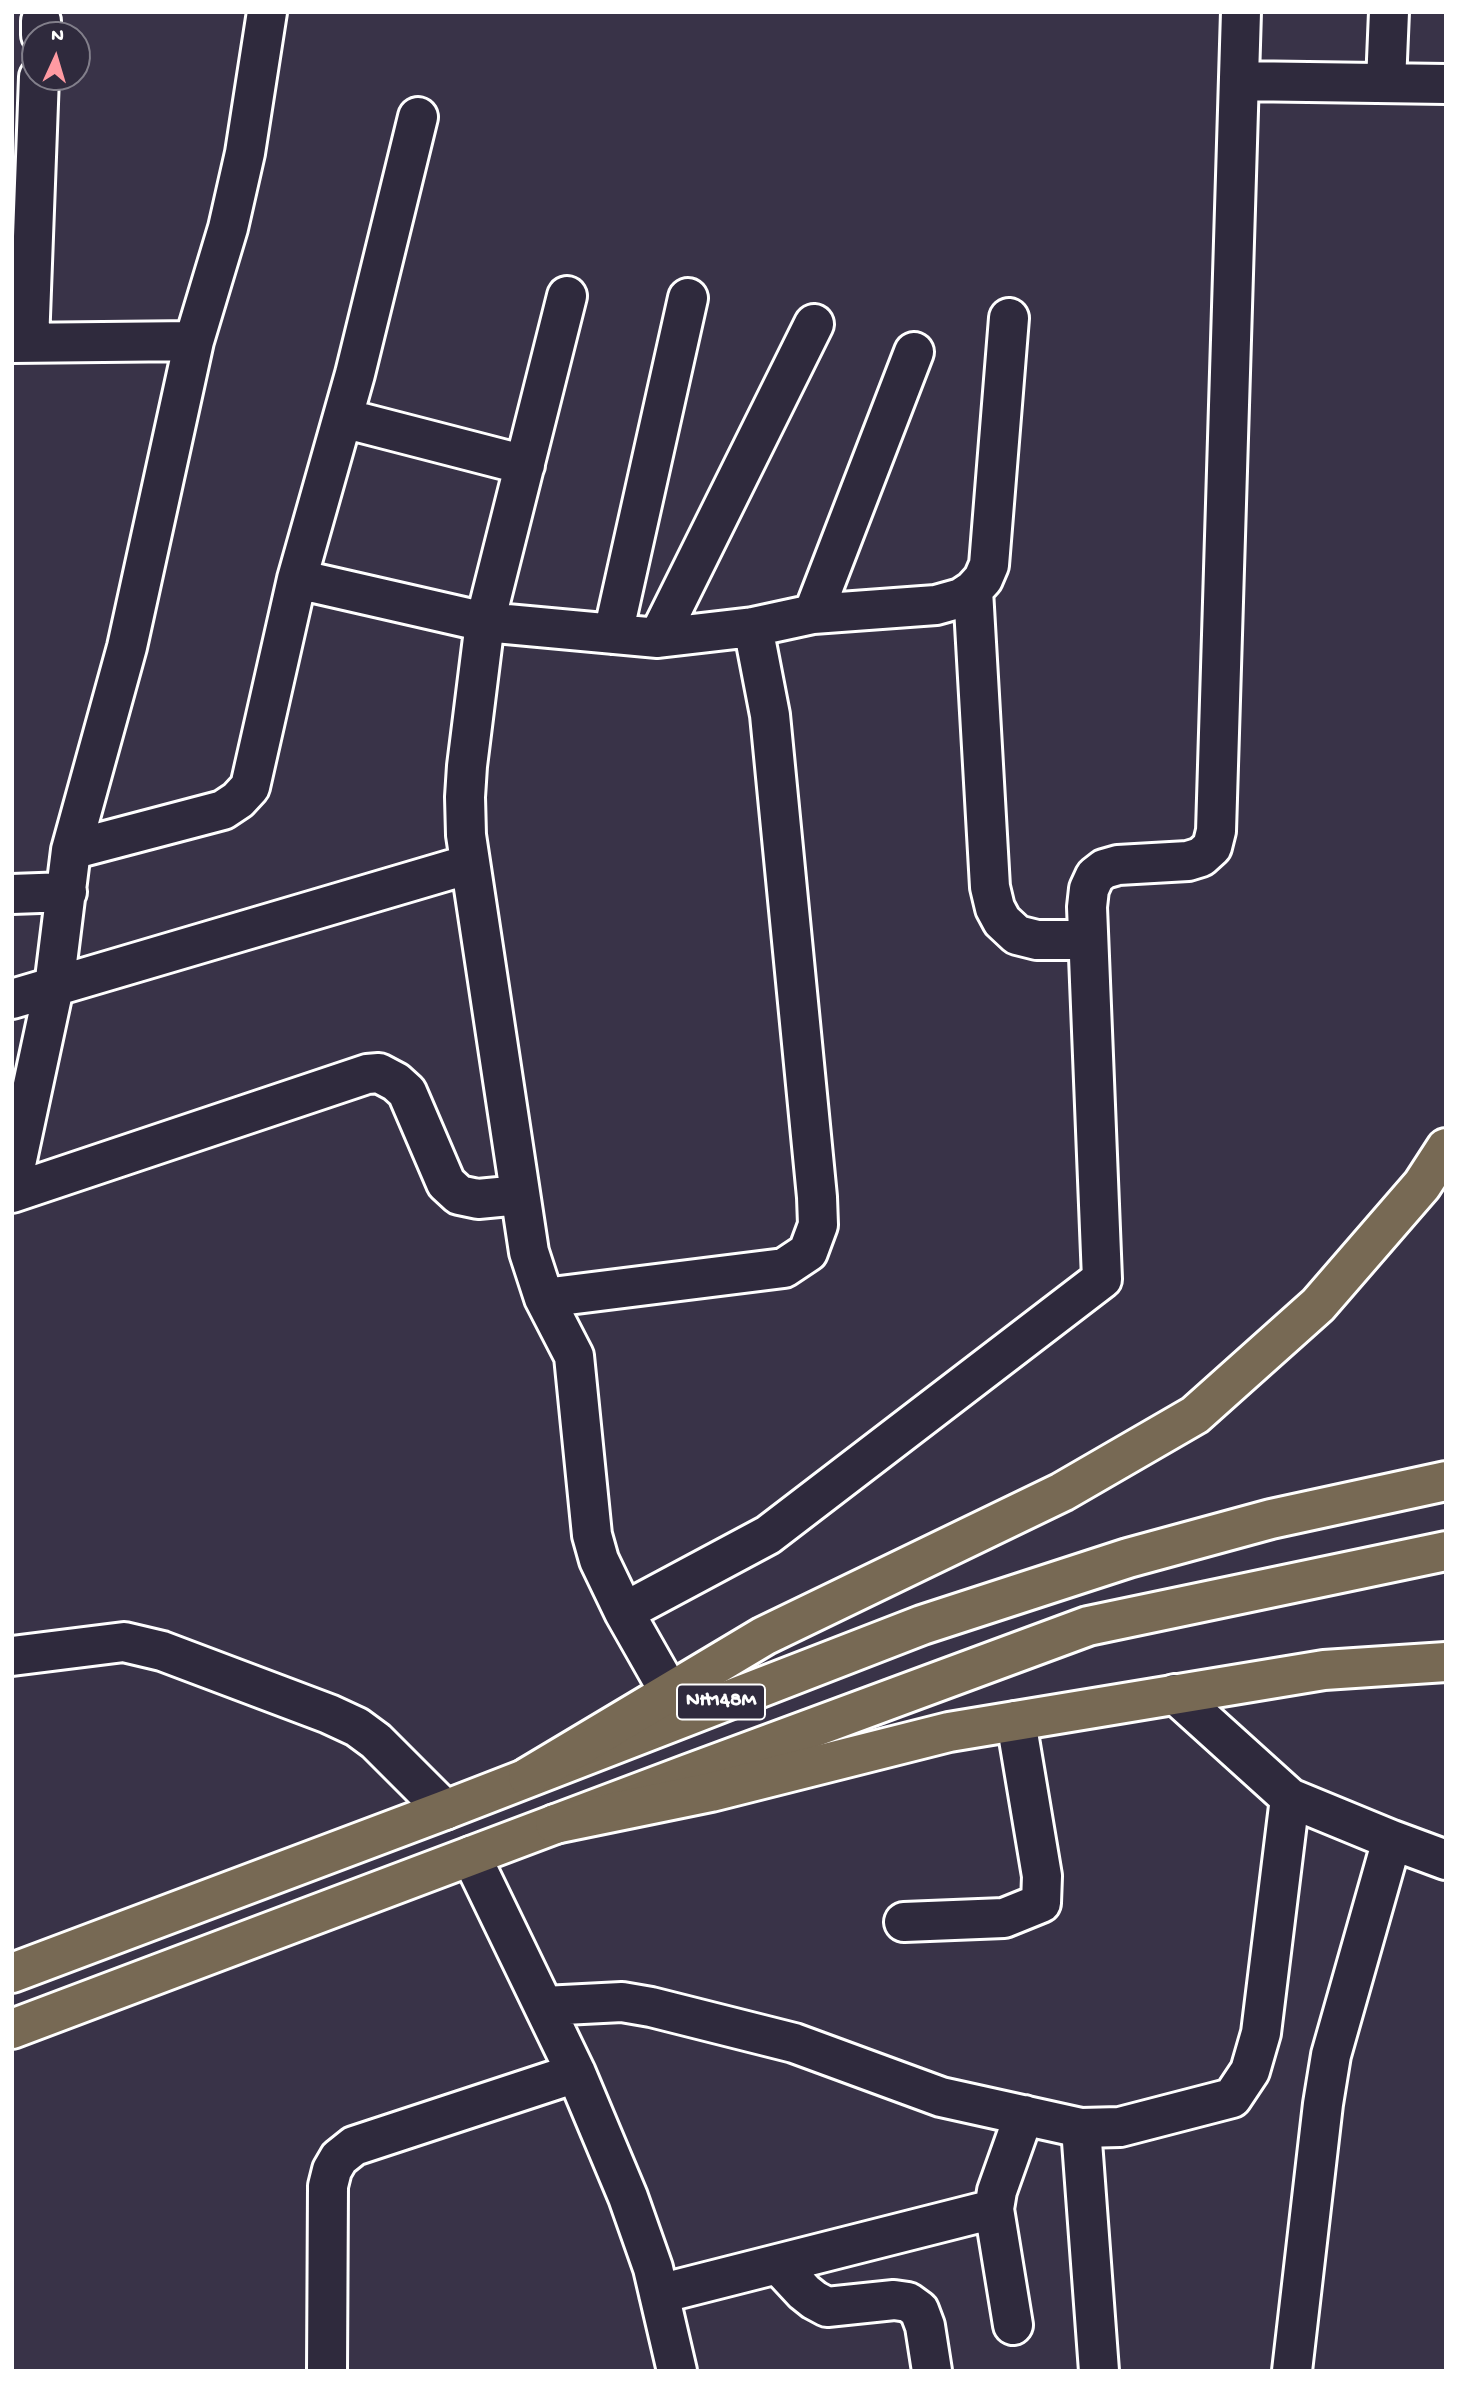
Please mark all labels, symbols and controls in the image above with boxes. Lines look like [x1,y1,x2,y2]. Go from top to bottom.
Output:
north arrow [21,21,91,91]
text: N [50,25,64,48]
road number: NH148M [677,1684,765,1720]

